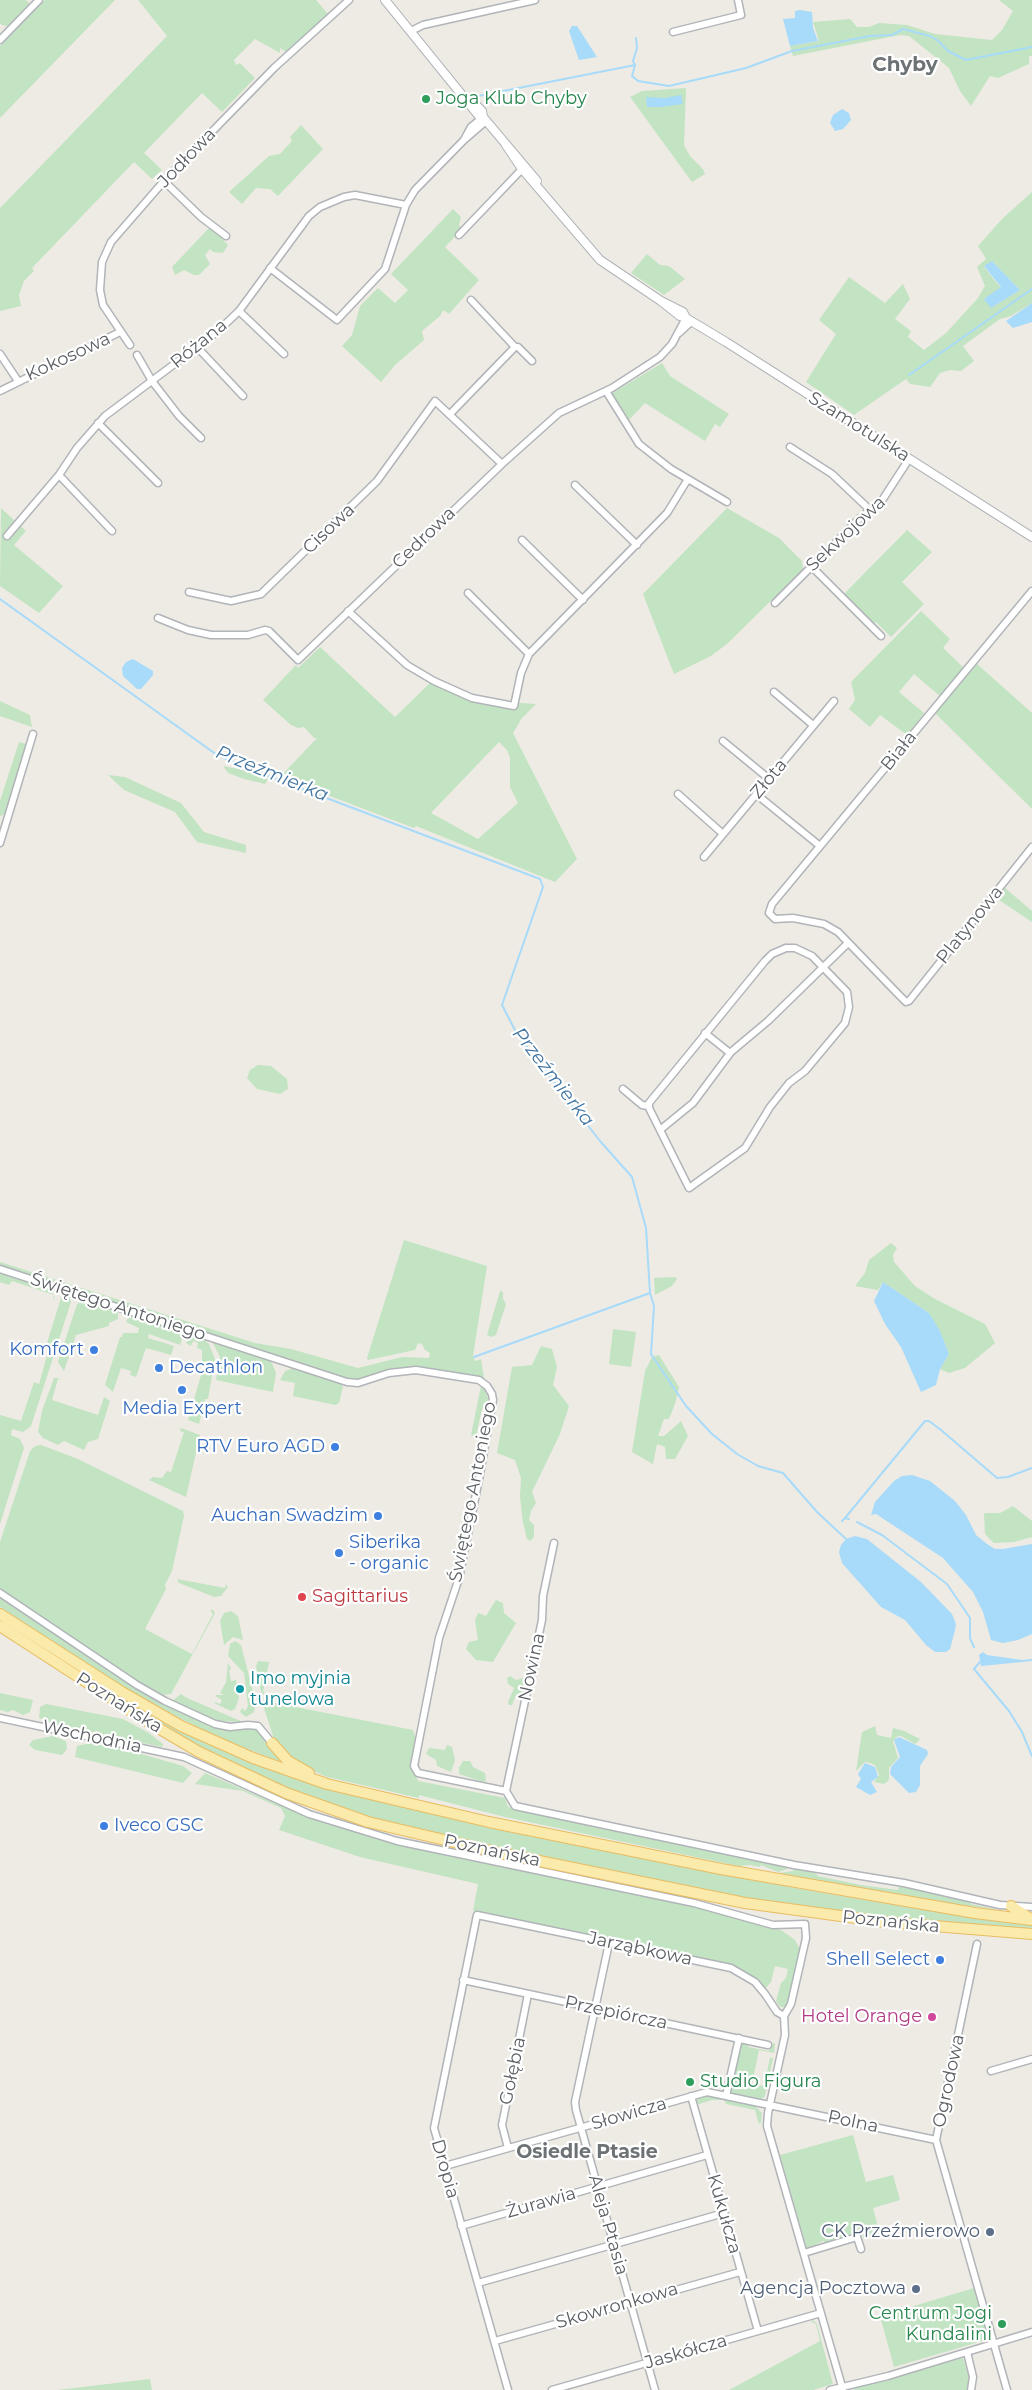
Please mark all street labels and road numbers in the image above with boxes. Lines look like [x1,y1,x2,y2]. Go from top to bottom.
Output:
street label: Jodłowa [153,124,221,192]
street label: Różana [166,315,232,373]
street label: Kokosowa [22,328,114,386]
street label: Szamotulska [804,387,914,467]
street label: Sekwojowa [802,492,890,576]
street label: Cisowa [299,499,359,559]
street label: Cedrowa [388,503,460,573]
street label: Biała [877,727,921,775]
street label: Złota [746,755,792,803]
street label: Platynowa [932,882,1008,968]
street label: Świętego Antoniego [27,1268,209,1346]
street label: Świętego Antoniego [445,1400,501,1584]
street label: Nowina [514,1631,550,1703]
street label: Poznańska [72,1668,166,1738]
street label: Wschodnia [40,1716,144,1758]
street label: Poznańska [442,1830,542,1872]
street label: Poznańska [841,1906,941,1938]
street label: Jarząbkowa [586,1927,694,1971]
street label: Przepiórcza [563,1992,669,2034]
street label: Ogrodowa [929,2032,969,2130]
street label: Gołębia [495,2035,531,2107]
street label: Słowicza [589,2093,669,2135]
street label: Polna [826,2106,880,2138]
street label: Dropia [426,2137,464,2201]
street label: Aleja Ptasia [583,2172,633,2278]
street label: Kukułcza [702,2172,746,2256]
street label: Żurawia [503,2183,579,2223]
street label: Skowronkowa [553,2278,681,2334]
street label: Jaskółcza [642,2330,730,2374]

